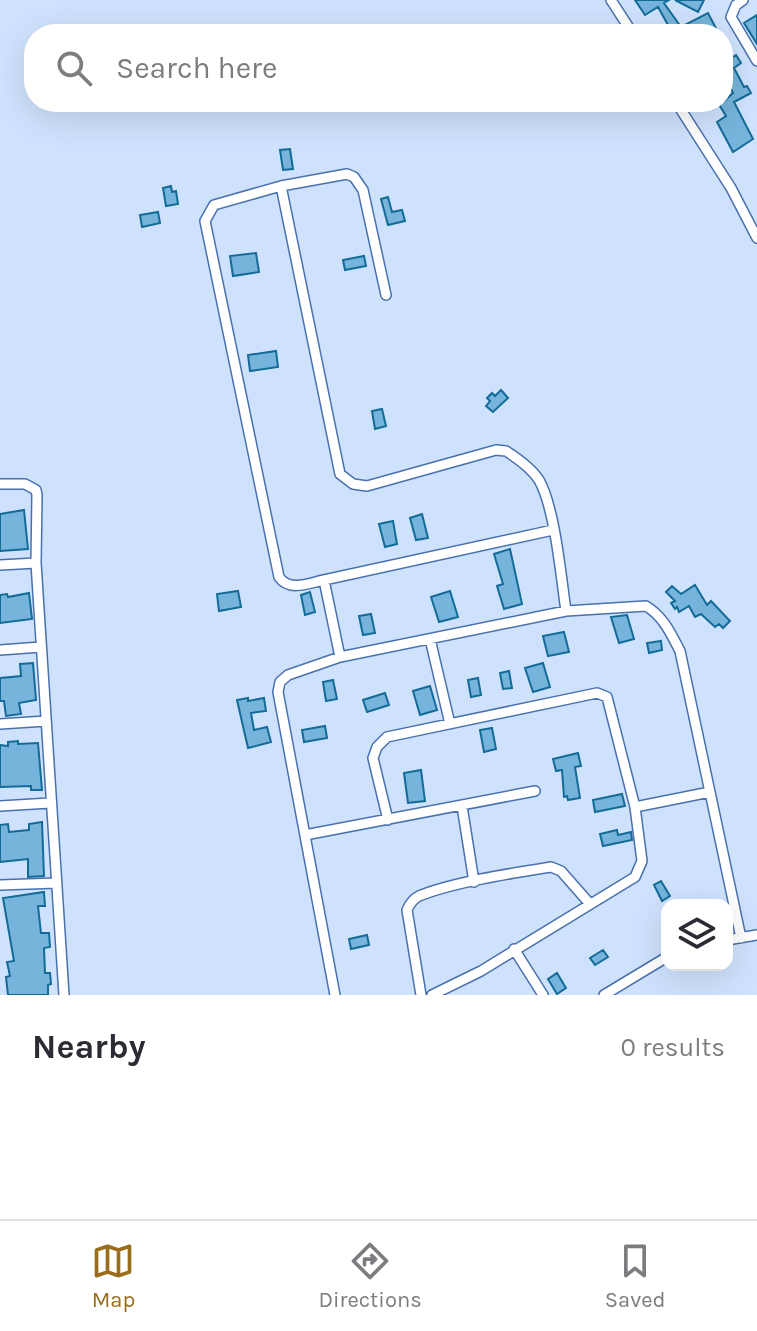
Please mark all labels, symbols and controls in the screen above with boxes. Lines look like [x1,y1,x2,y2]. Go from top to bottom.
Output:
search box [24,24,733,112]
icon: search [52,46,96,90]
text: Search here [116,50,277,86]
map controls [661,899,733,971]
button: layers [661,899,733,971]
text: Nearby [32,1027,146,1067]
text: 0 results [621,1032,725,1063]
tab: Map [91,1239,135,1313]
tab: Directions [318,1239,422,1313]
tab: Saved [605,1239,666,1313]

